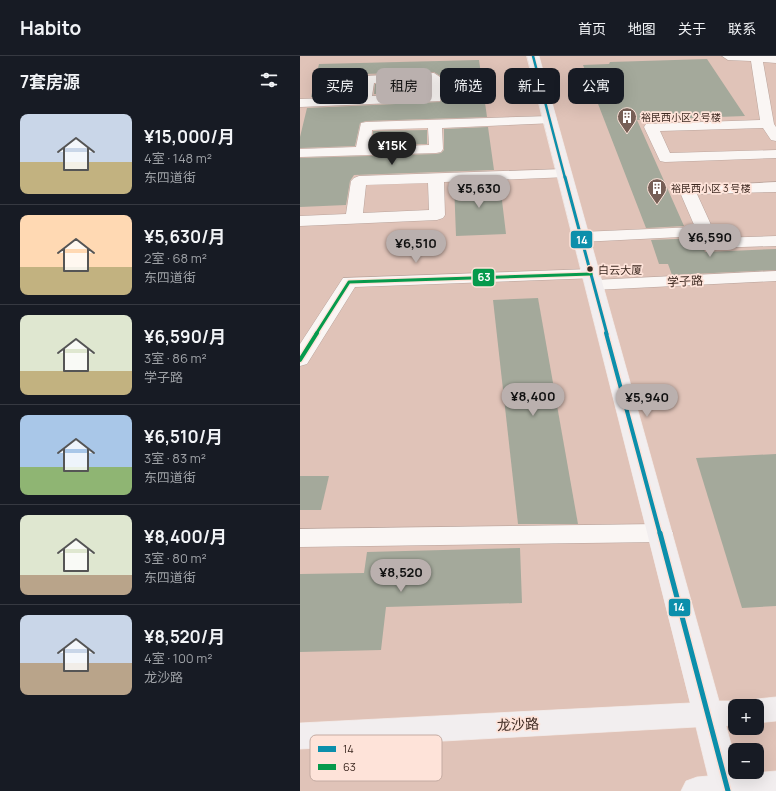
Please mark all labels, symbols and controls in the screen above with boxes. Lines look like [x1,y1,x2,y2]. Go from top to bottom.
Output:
text: Habito [20,15,81,41]
text: 首页 [578,19,606,38]
text: 地图 [628,19,656,38]
text: 关于 [678,19,706,38]
text: 联系 [728,19,756,38]
chip: 买房 [312,68,368,104]
chip: 租房 [376,68,432,104]
chip: 筛选 [440,68,496,104]
chip: 新上 [504,68,560,104]
chip: 公寓 [568,68,624,104]
icon: filters [258,69,280,91]
text: 7套房源 [20,70,80,93]
building icon: 裕民西小区 2 号楼 [616,106,638,134]
place label: 裕民西小区 2 号楼 [641,110,721,124]
text: ¥15,000/月 [144,125,235,148]
icon: home [52,130,100,178]
pin: ¥15K [368,132,416,166]
text: ¥15K [377,136,407,154]
text: 4室 · 148 m² [144,149,212,167]
text: 东四道街 [144,168,196,186]
pin: ¥5,630 [446,175,512,209]
building icon: 裕民西小区 3 号楼 [646,177,668,205]
text: ¥5,630 [457,179,501,197]
place label: 裕民西小区 3 号楼 [671,181,751,195]
pin: ¥6,590 [677,224,743,258]
text: ¥5,630/月 [144,225,226,248]
text: ¥6,590 [688,228,732,246]
pin: ¥6,510 [383,230,449,264]
line badge: 14 [570,230,593,249]
icon: home [52,231,100,279]
text: 14 [576,232,588,247]
text: ¥6,510 [395,234,437,252]
text: 2室 · 68 m² [144,249,207,267]
place label: 白云大厦 [598,262,642,277]
marker: 白云大厦 [585,264,595,274]
text: 东四道街 [144,268,196,286]
line badge: 63 [472,268,495,287]
text: 63 [477,269,491,284]
street label: 学子路 [667,272,703,290]
text: ¥6,590/月 [144,325,226,348]
icon: home [52,331,100,379]
text: 3室 · 86 m² [144,349,207,367]
text: 学子路 [144,368,183,386]
pin: ¥8,400 [500,383,566,417]
pin: ¥5,940 [614,384,680,418]
text: ¥8,400 [511,387,555,405]
text: ¥5,940 [625,388,669,406]
text: ¥6,510/月 [144,425,223,448]
icon: home [52,431,100,479]
text: 3室 · 83 m² [144,449,206,467]
text: 东四道街 [144,468,196,486]
text: ¥8,400/月 [144,525,227,548]
icon: home [52,531,100,579]
text: 3室 · 80 m² [144,549,207,567]
pin: ¥8,520 [368,559,434,593]
text: ¥8,520 [379,563,423,581]
text: 东四道街 [144,568,196,586]
line badge: 14 [668,598,691,617]
text: 14 [673,599,685,614]
text: ¥8,520/月 [144,625,225,648]
icon: home [52,631,100,679]
text: 4室 · 100 m² [144,649,213,667]
text: 龙沙路 [144,668,183,686]
map controls [728,699,764,779]
button: + [728,699,764,735]
street label: 龙沙路 [497,713,539,735]
legend [310,735,442,781]
text: 14 [343,741,354,756]
button: − [728,743,764,779]
text: 63 [343,759,356,774]

